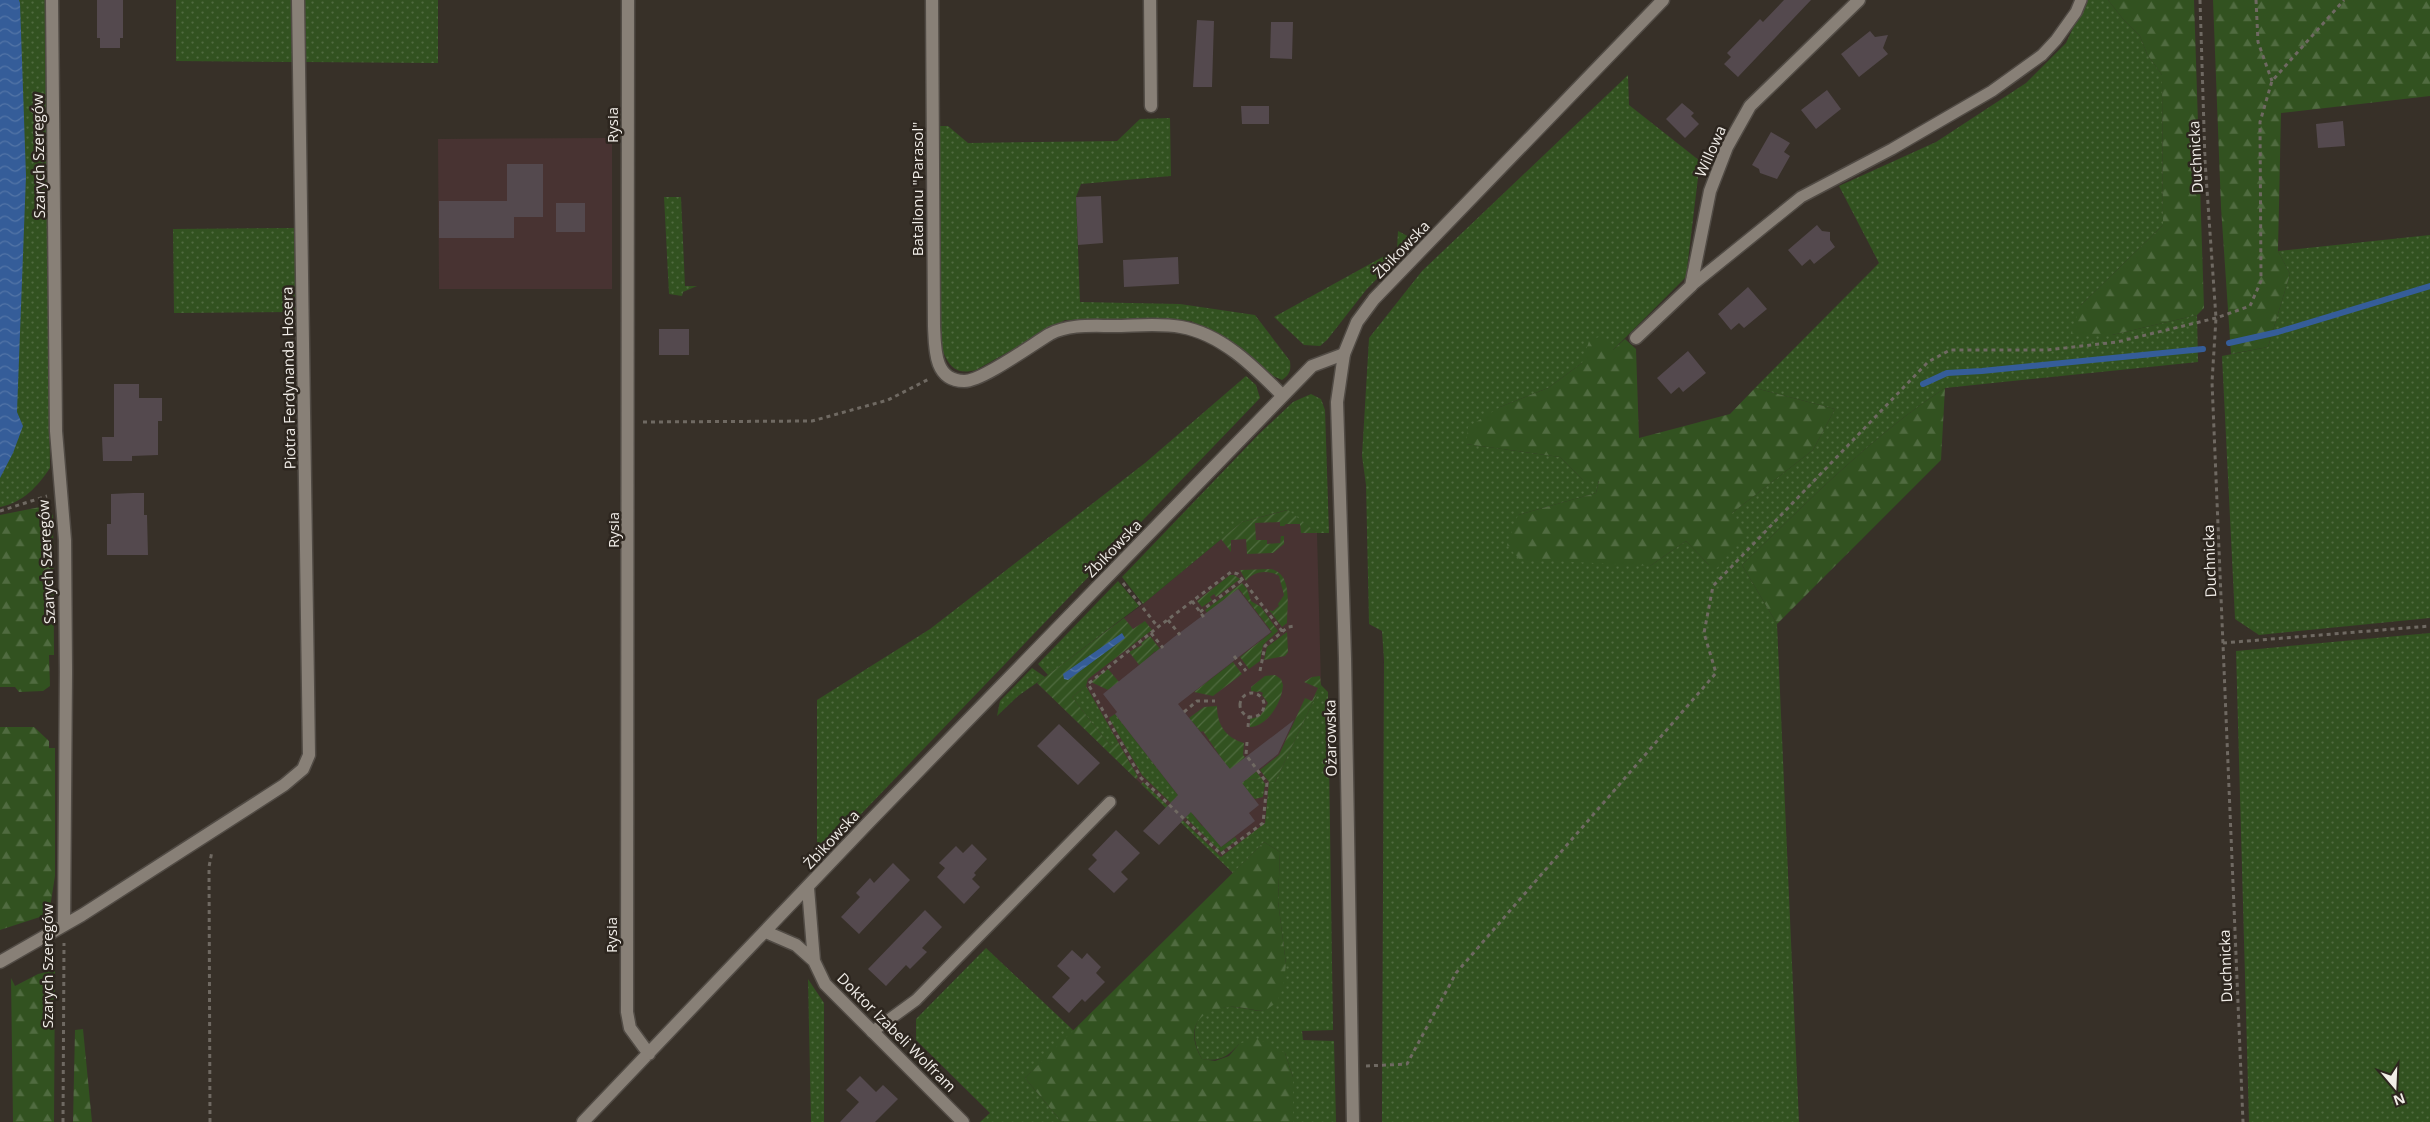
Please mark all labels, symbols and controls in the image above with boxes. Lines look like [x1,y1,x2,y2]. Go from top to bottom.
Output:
street label: Szarych Szeregów [27,93,49,218]
street label: Rysia [602,107,622,143]
street label: Duchnicka [2183,120,2207,194]
street label: Batalionu "Parasol" [907,122,927,256]
street label: Willowa [1690,122,1730,180]
street label: Żbikowska [1368,216,1434,282]
street label: Piotra Ferdynanda Hosera [276,286,300,470]
street label: Szarych Szeregów [33,499,59,625]
street label: Rysia [603,512,623,548]
street label: Żbikowska [1080,515,1146,581]
street label: Duchnicka [2198,524,2220,598]
street label: Ożarowska [1319,699,1341,777]
street label: Żbikowska [799,805,863,873]
street label: Szarych Szeregów [37,903,57,1028]
street label: Rysia [601,917,621,953]
street label: Duchnicka [2214,929,2236,1003]
street label: Doktor Izabeli Wolfram [833,968,961,1096]
north arrow [2370,1062,2420,1112]
text: N [2391,1089,2408,1111]

